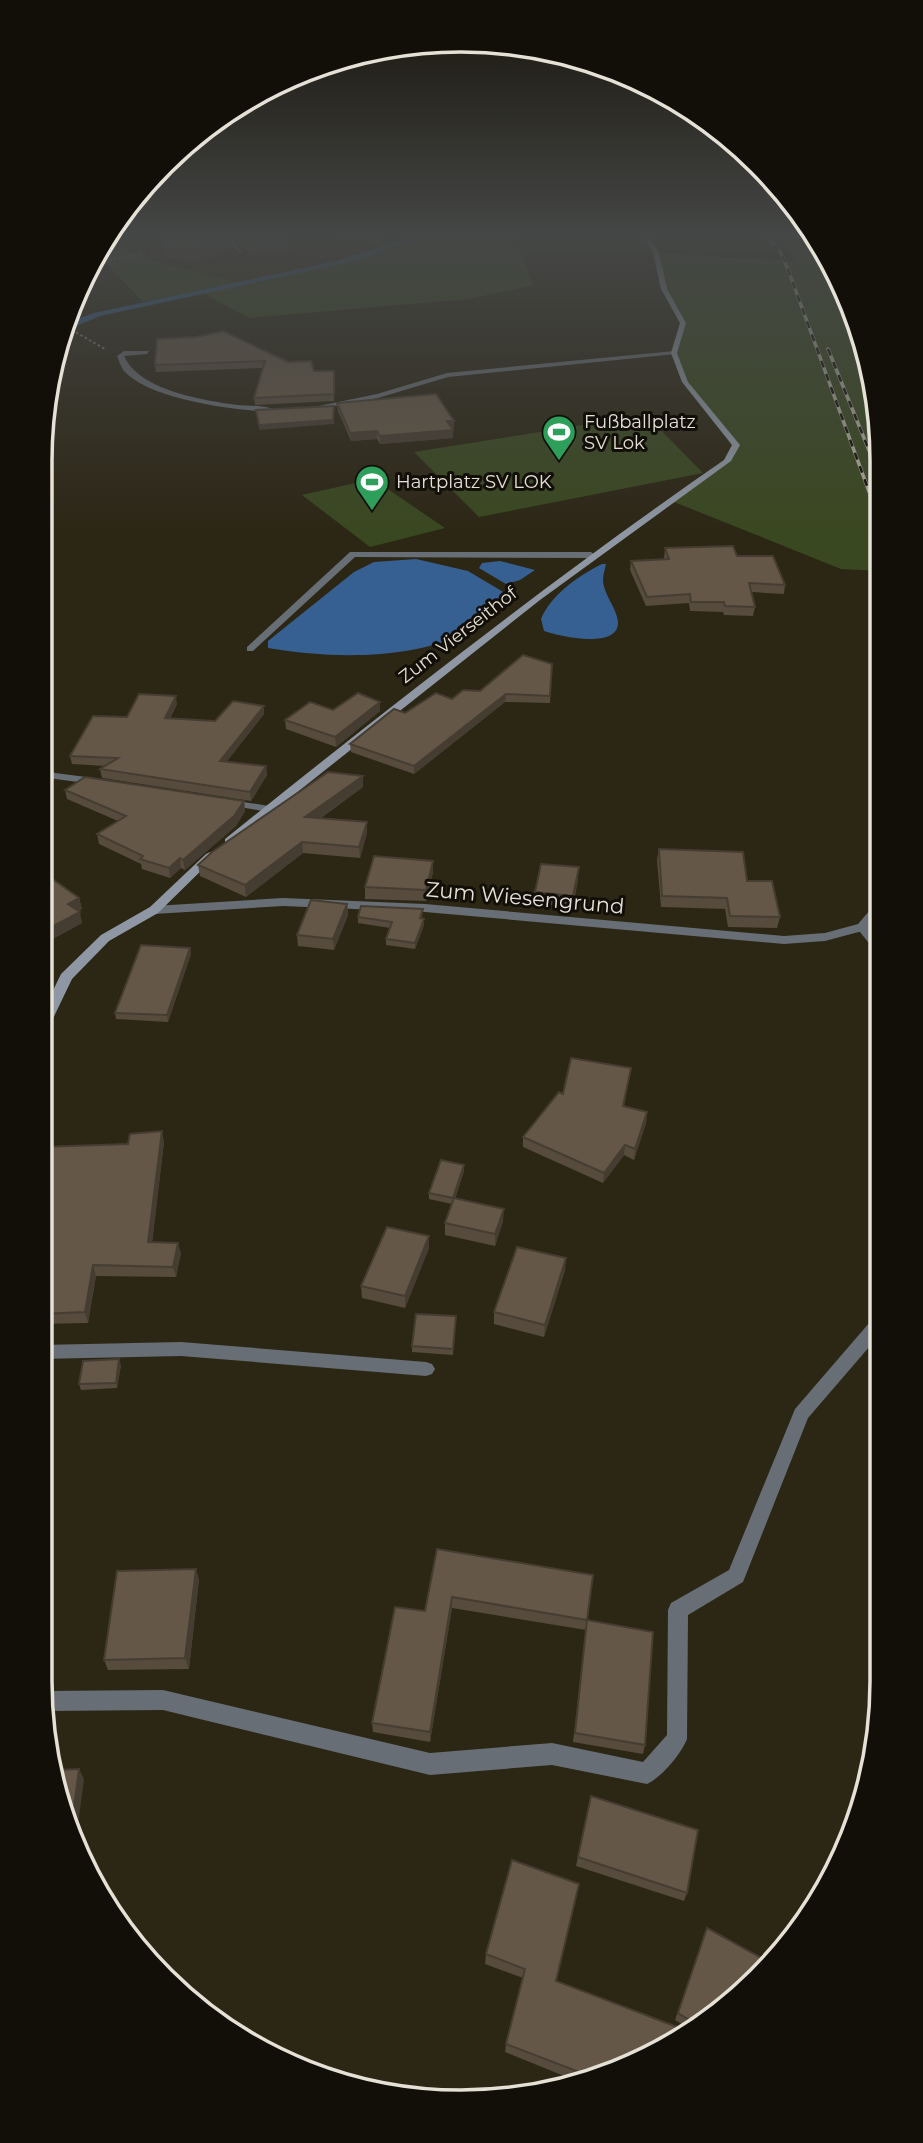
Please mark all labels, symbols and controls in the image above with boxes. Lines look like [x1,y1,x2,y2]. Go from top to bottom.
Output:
place label: Fußballplatz SV Lok [584,411,696,454]
sports icon: Fußballplatz SV Lok [540,413,578,462]
sports icon: Hartplatz SV LOK [353,463,391,512]
place label: Hartplatz SV LOK [396,471,552,493]
street label: Zum Vierseithof [395,582,522,688]
street label: Zum Wiesengrund [425,876,625,919]

